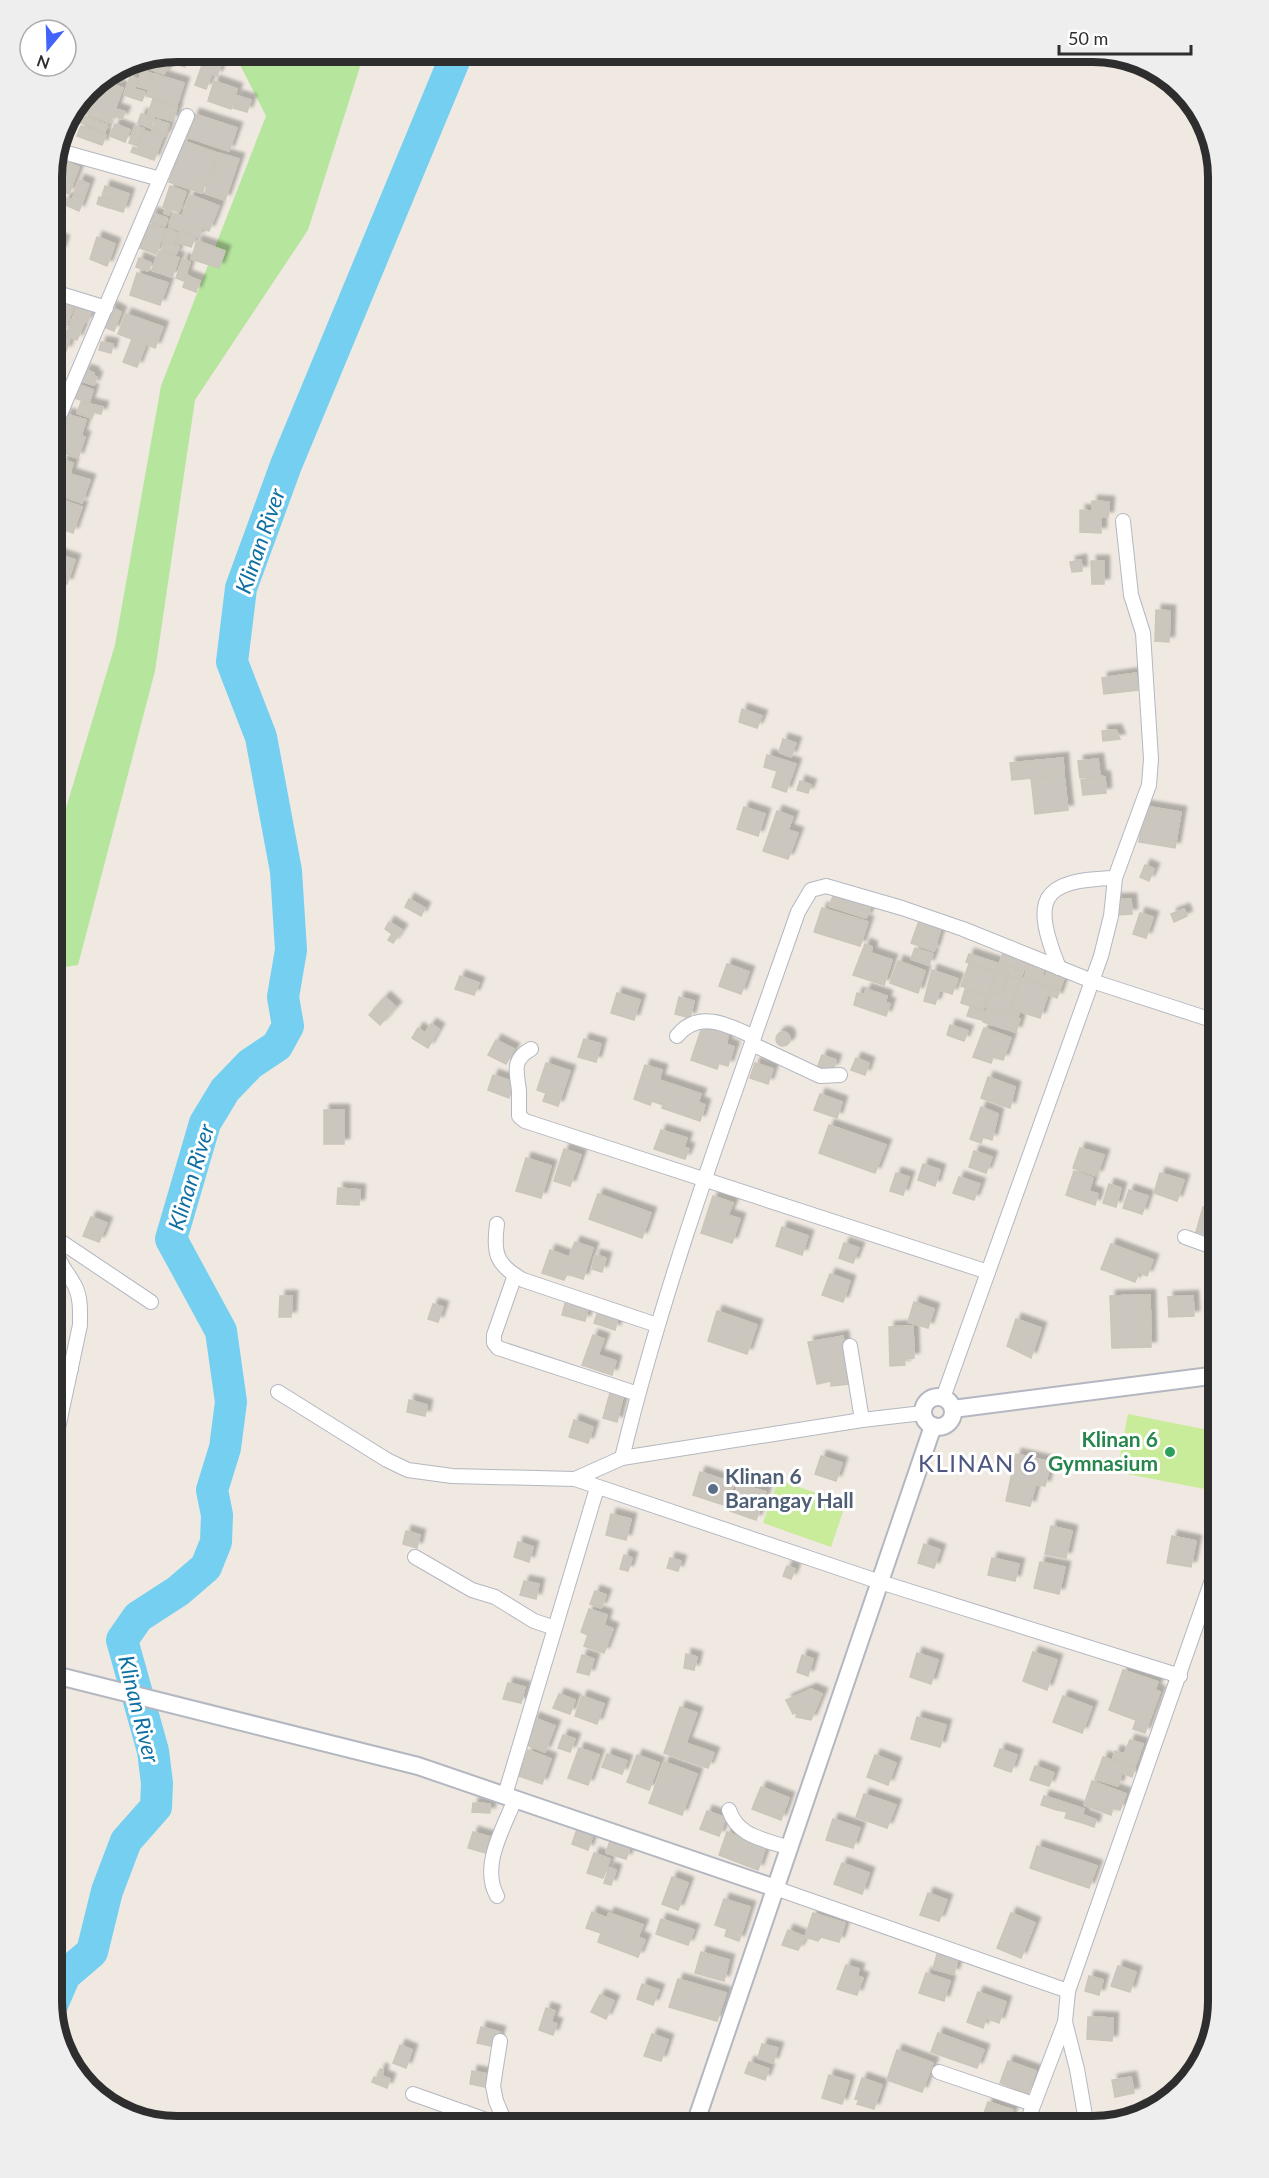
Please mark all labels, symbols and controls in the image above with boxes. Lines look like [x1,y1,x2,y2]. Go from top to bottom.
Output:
north arrow [18,18,78,78]
scale bar [1059,18,1191,56]
text: 50 m [1068,27,1108,49]
text: N [34,52,52,74]
water label: Klinan River [229,484,290,597]
water label: Klinan River [162,1120,220,1233]
place label: Klinan 6 Gymnasium [1048,1426,1158,1475]
marker: Klinan 6 Gymnasium [1163,1445,1177,1459]
district label: KLINAN 6 [918,1448,1038,1477]
place label: Klinan 6 Barangay Hall [725,1463,854,1512]
marker: Klinan 6 Barangay Hall [706,1482,720,1496]
water label: Klinan River [113,1653,166,1766]

